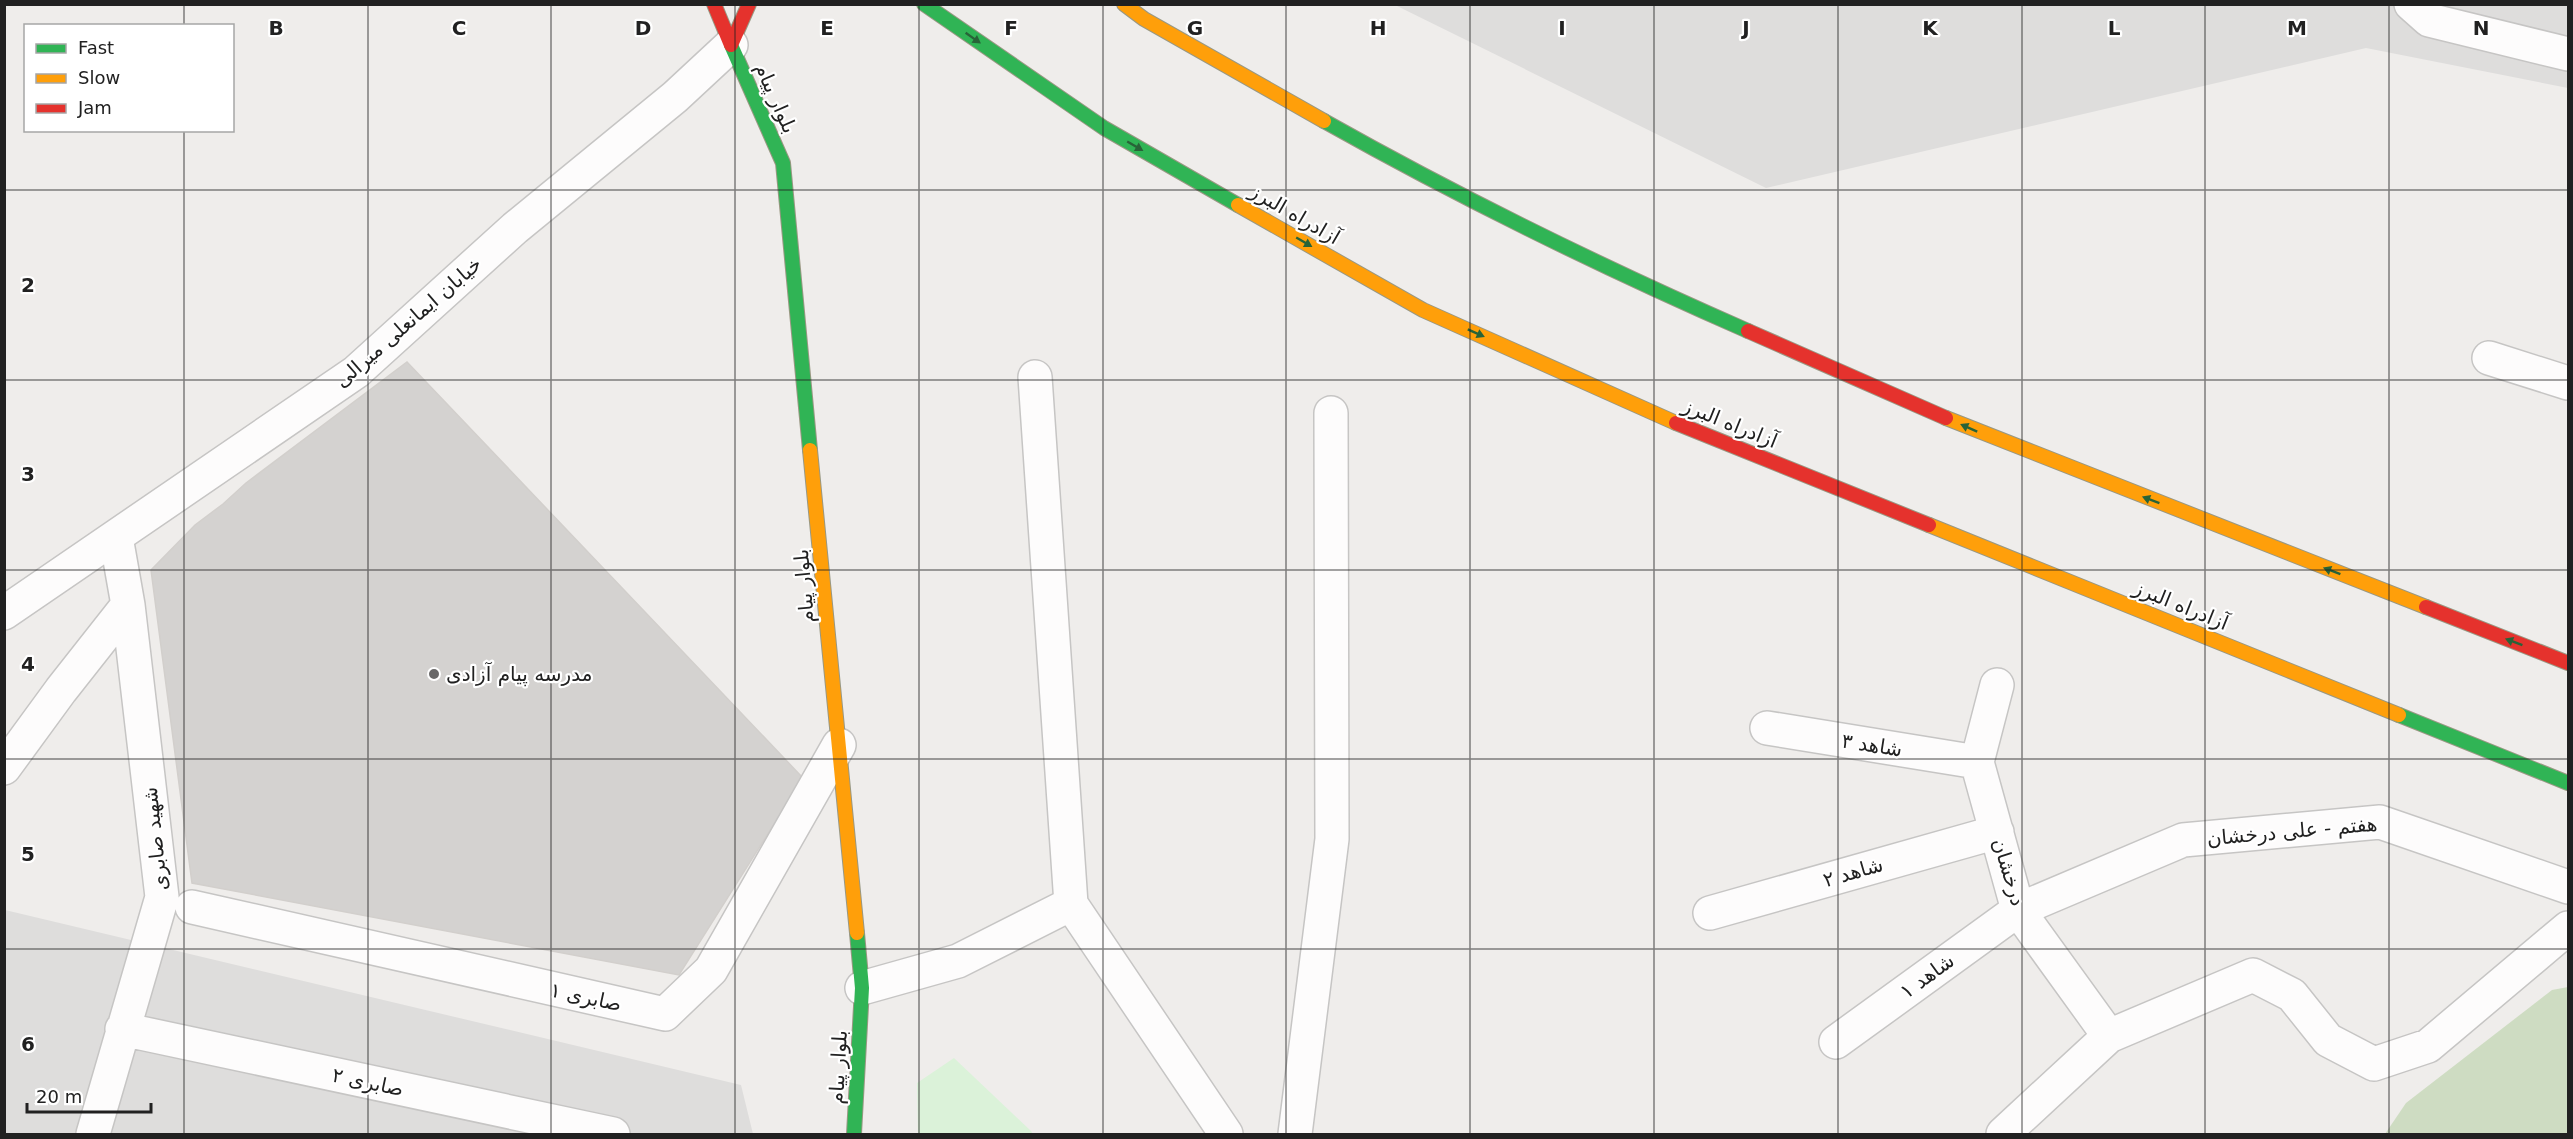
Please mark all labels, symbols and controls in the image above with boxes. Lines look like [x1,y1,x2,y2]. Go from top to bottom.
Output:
text: B [268,16,284,40]
text: C [452,16,466,40]
text: D [635,16,651,40]
text: E [820,16,834,40]
text: F [1004,16,1018,40]
text: G [1187,16,1203,40]
text: H [1370,16,1386,40]
text: I [1558,16,1566,40]
text: J [1740,16,1750,40]
text: K [1922,16,1939,40]
text: L [2108,16,2121,40]
text: M [2287,16,2307,40]
text: N [2473,16,2489,40]
legend [24,24,234,132]
one-way arrow [964,32,980,44]
text: Fast [78,37,114,58]
street label: بلوار پیام [749,59,802,137]
text: Slow [78,67,120,88]
text: Jam [77,97,112,118]
one-way arrow [1126,141,1143,151]
street label: آزادراه البرز [1245,177,1346,250]
one-way arrow [1296,237,1313,247]
street label: خیابان ایمانعلی میرالی [330,252,486,392]
text: 2 [21,273,35,297]
one-way arrow [1468,329,1485,338]
street label: آزادراه البرز [1678,392,1783,453]
one-way arrow [1960,423,1978,433]
text: 3 [21,462,35,486]
one-way arrow [2142,494,2160,504]
street label: بلوار پیام [789,548,820,624]
one-way arrow [2323,566,2341,576]
street label: آزادراه البرز [2129,574,2234,635]
one-way arrow [2505,637,2523,646]
text: 4 [21,652,35,676]
place label: مدرسه پیام آزادی [446,661,592,687]
marker: مدرسه پیام آزادی [427,667,441,681]
street label: شاهد ۳ [1840,728,1904,762]
street label: شهید صابری [138,786,172,892]
street label: هفتم - علی درخشان [2206,812,2378,850]
street label: درخشان [1987,835,2031,909]
text: 5 [21,842,35,866]
street label: شاهد ۲ [1820,852,1886,892]
street label: شاهد ۱ [1895,948,1959,1004]
street label: صابری ۱ [548,978,624,1016]
street label: بلوار پیام [824,1029,853,1105]
text: 6 [21,1032,35,1056]
street label: صابری ۲ [330,1063,406,1101]
scale bar [27,1076,152,1114]
text: 20 m [36,1086,82,1107]

